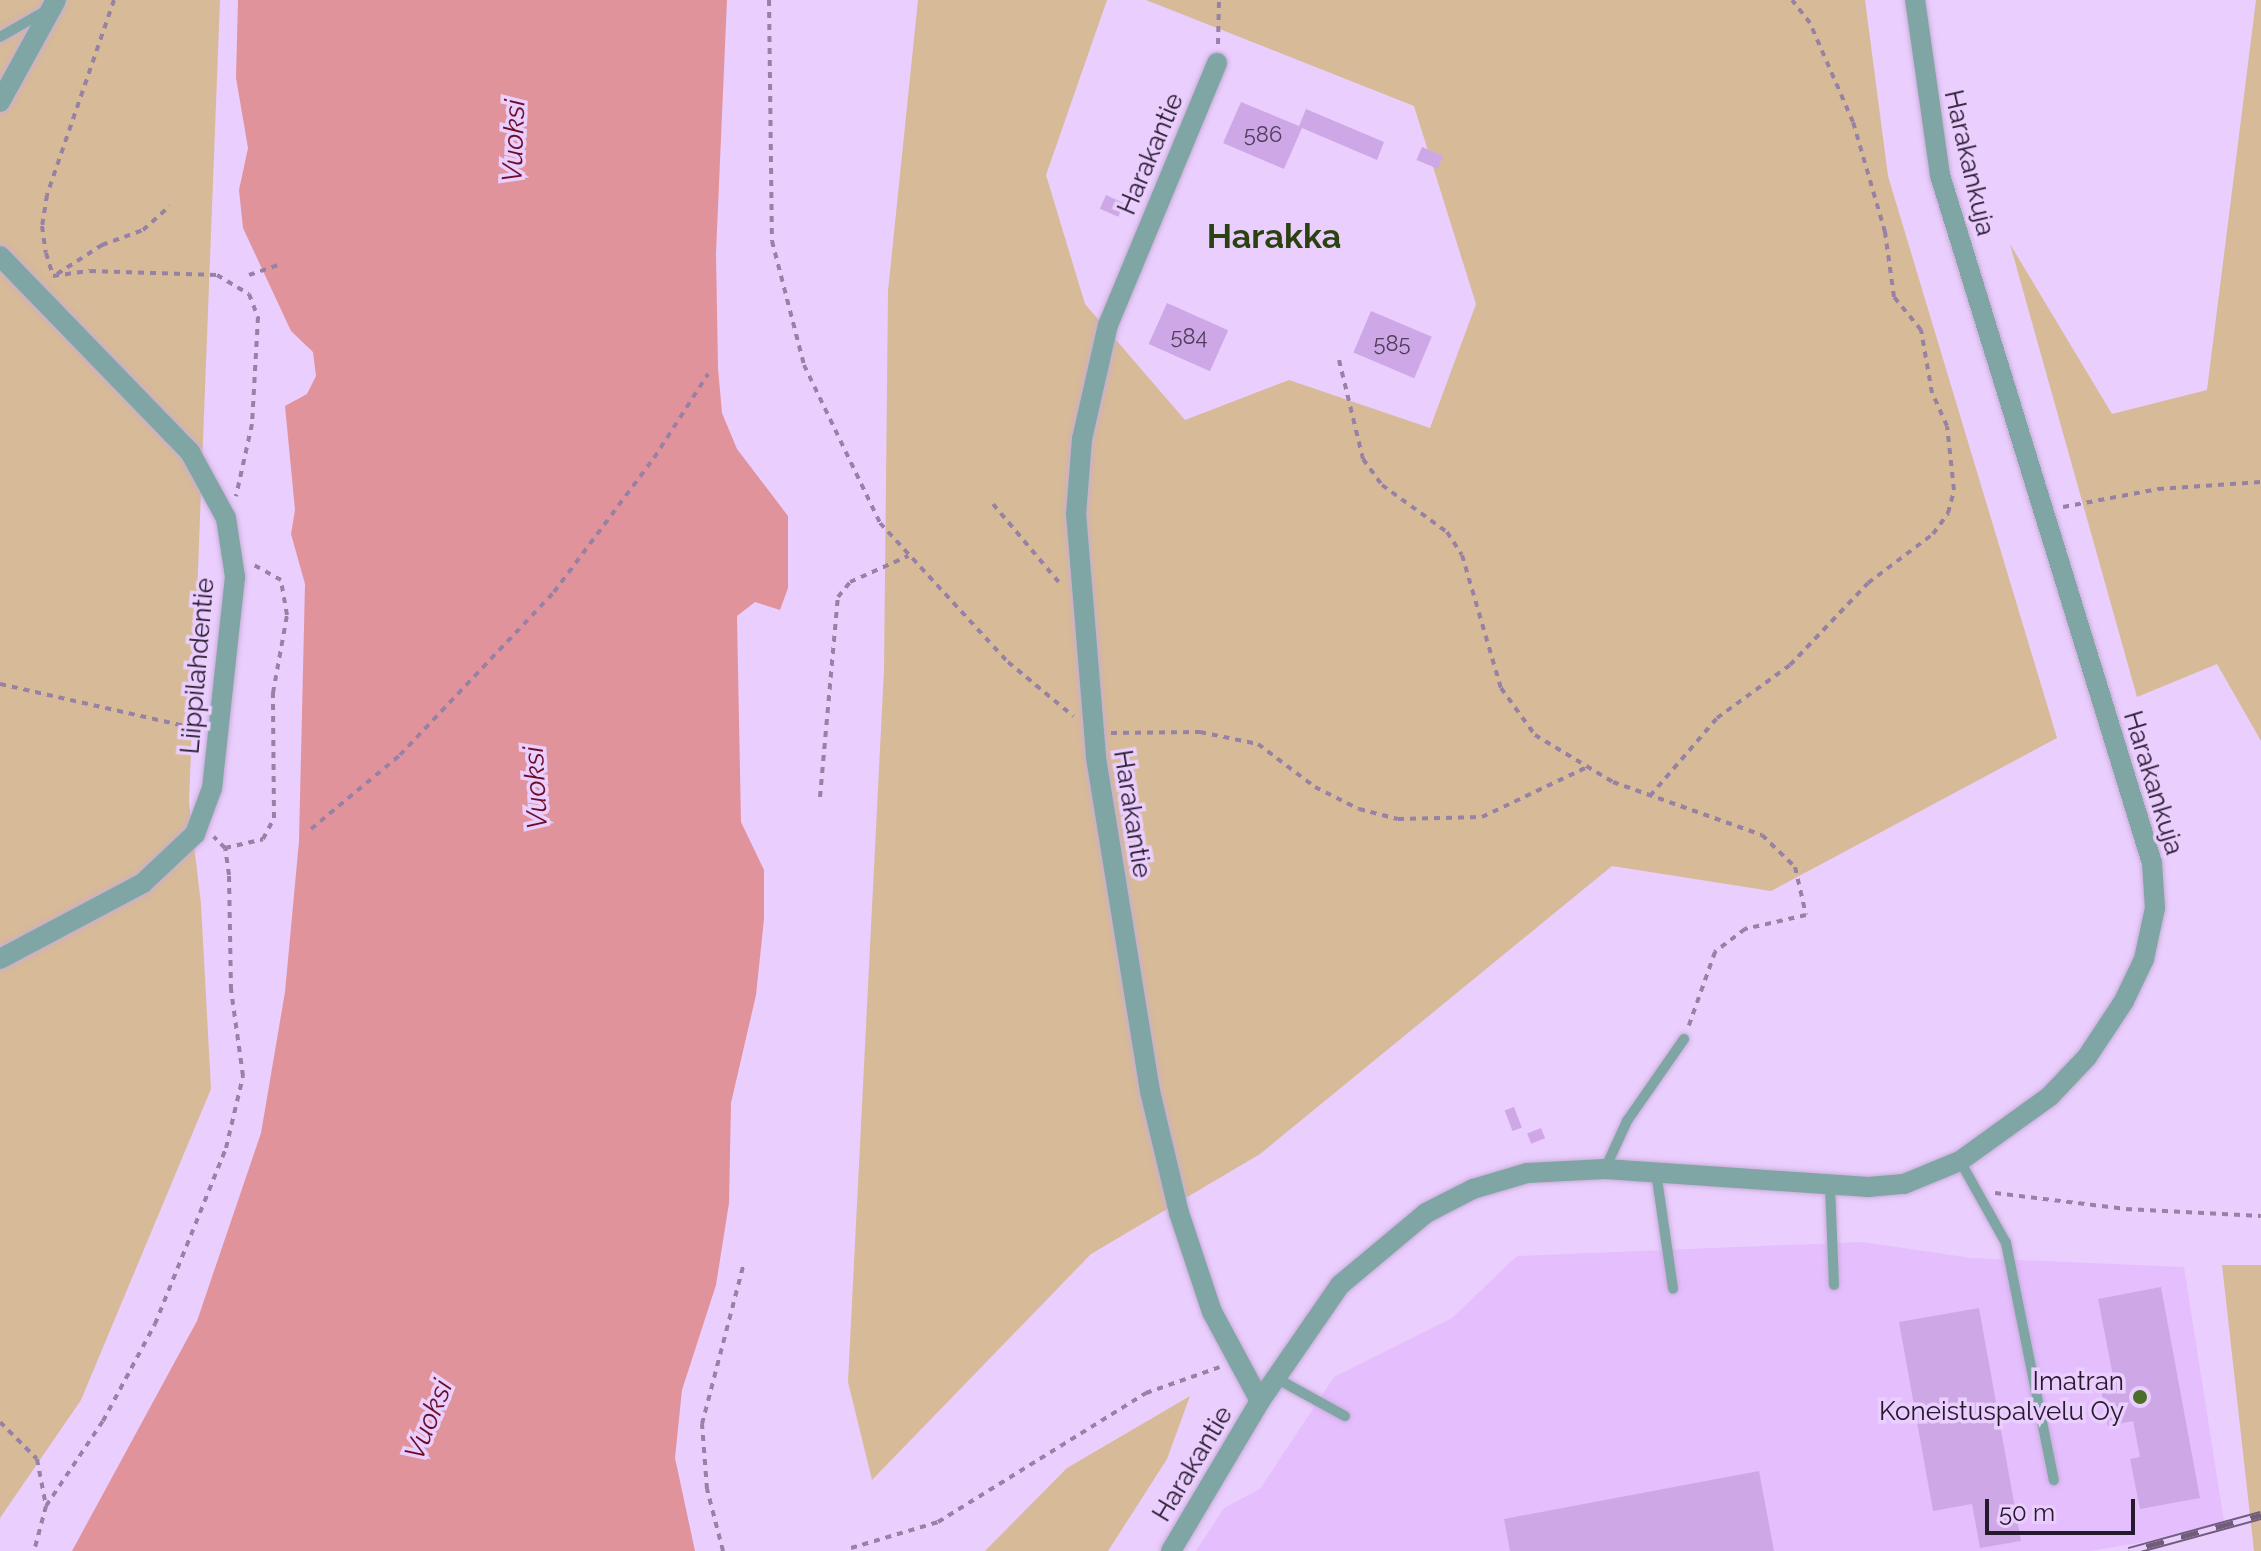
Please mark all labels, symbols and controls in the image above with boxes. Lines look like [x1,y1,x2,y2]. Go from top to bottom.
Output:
street label: Harakankuja [1937,87,2001,239]
street label: Harakantie [1111,89,1191,219]
water label: Vuoksi [496,99,532,183]
house number: 586 [1244,122,1282,148]
district label: Harakka [1207,217,1341,257]
house number: 584 [1170,324,1208,350]
house number: 585 [1373,331,1411,357]
street label: Liippilahdentie [175,577,221,755]
street label: Harakankuja [2116,707,2190,859]
water label: Vuoksi [517,746,555,830]
street label: Harakantie [1106,748,1158,880]
place label: Imatran Koneistuspalvelu Oy [1879,1366,2124,1428]
water label: Vuoksi [398,1375,460,1465]
marker: Imatran Koneistuspalvelu Oy [2131,1388,2149,1406]
street label: Harakantie [1146,1401,1240,1527]
scale bar [1989,1483,2139,1533]
text: 50 m [1999,1498,2055,1527]

